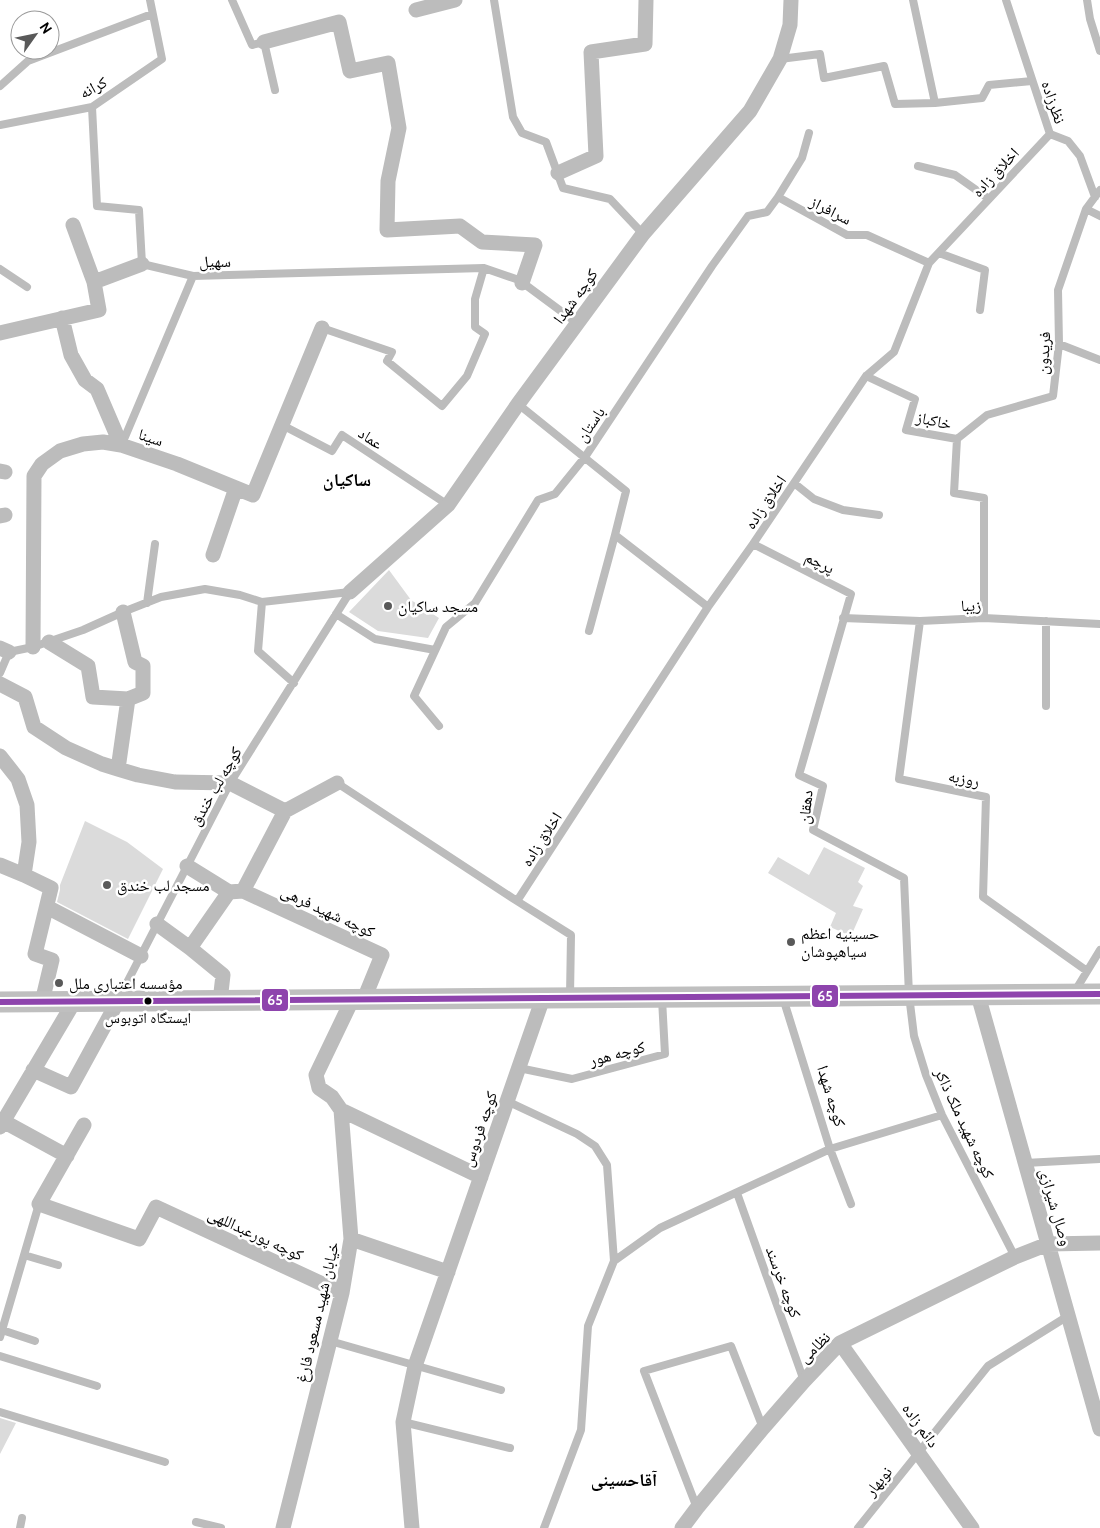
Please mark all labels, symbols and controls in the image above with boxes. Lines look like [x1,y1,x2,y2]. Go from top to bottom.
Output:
north arrow [10,10,60,60]
text: N [36,19,56,37]
street label: کرانه [76,72,111,103]
street label: نظرزاده [1037,78,1070,126]
street label: اخلاق زاده [968,144,1024,202]
street label: سرافراز [806,192,855,229]
street label: سهیل [199,252,231,272]
street label: کوچه شهدا [549,265,602,327]
street label: فریدون [1033,331,1055,375]
street label: باستان [572,403,610,446]
street label: خاکباز [913,407,953,433]
street label: عماد [355,424,387,453]
street label: سینا [136,425,166,450]
district label: ساکیان [323,469,371,491]
street label: اخلاق زاده [741,472,791,533]
street label: پرچم [801,547,838,579]
street label: زیبا [960,596,982,615]
place label: مسجد ساکیان [398,597,478,617]
marker: مسجد ساکیان [382,600,394,612]
street label: کوچه لب خندق [185,743,247,830]
street label: روزبه [947,766,981,791]
street label: دهقان [794,789,818,825]
street label: اخلاق زاده [517,809,567,871]
place label: مسجد لب خندق [117,876,210,896]
marker: مسجد لب خندق [101,879,113,891]
street label: کوچه شهید فرهی [278,881,378,942]
place label: حسینیه اعظم سیاهپوشان [801,924,879,962]
marker: حسینیه اعظم سیاهپوشان [785,936,797,948]
place label: مؤسسه اعتباری ملل [69,974,182,994]
marker: مؤسسه اعتباری ملل [53,977,65,989]
line badge: 65 [811,984,839,1008]
text: 65 [817,987,833,1005]
line badge: 65 [261,988,289,1012]
text: 65 [267,991,283,1009]
marker: ایستگاه اتوبوس [143,996,153,1006]
place label: ایستگاه اتوبوس [105,1009,191,1028]
street label: کوچه هور [586,1037,647,1070]
street label: کوچه شهدا [813,1063,850,1129]
street label: کوچه شهید ملک ذاکر [930,1064,999,1182]
street label: کوچه فردوس [458,1089,502,1170]
street label: وصال شیرازی [1034,1166,1076,1248]
street label: کوچه پورعبداللهی [205,1204,307,1266]
street label: خیابان شهید مسعود فارغ [292,1240,344,1385]
street label: کوچه خرسند [762,1244,805,1321]
street label: نظامی [795,1328,835,1368]
street label: دائم زاده [897,1399,943,1452]
street label: نوبهار [860,1463,896,1501]
district label: آقاحسینی [591,1469,657,1491]

